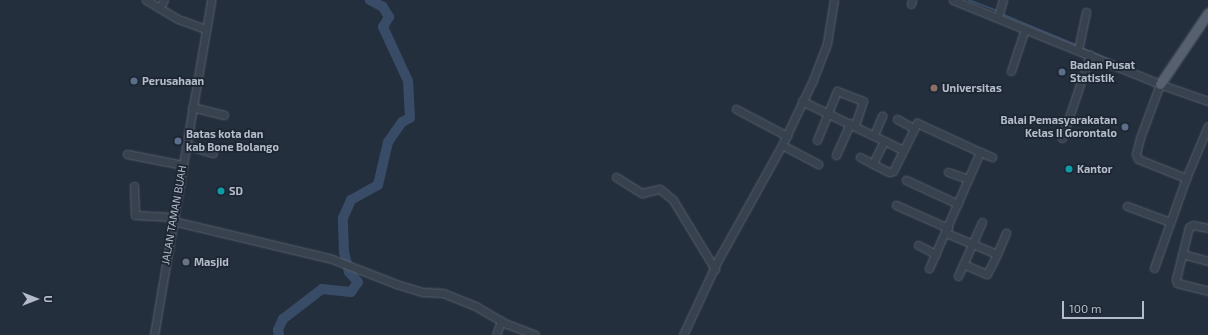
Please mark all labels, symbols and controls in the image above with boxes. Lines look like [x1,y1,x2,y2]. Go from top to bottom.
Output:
place label: Badan Pusat Statistik [1070,59,1135,85]
marker: Badan Pusat Statistik [1057,67,1067,77]
place label: Perusahaan [142,74,204,88]
marker: Perusahaan [129,76,139,86]
place label: Universitas [942,81,1002,95]
marker: Universitas [929,83,939,93]
place label: Balai Pemasyarakatan Kelas II Gorontalo [1001,114,1117,140]
marker: Balai Pemasyarakatan Kelas II Gorontalo [1120,122,1130,132]
place label: Batas kota dan kab Bone Bolango [186,128,279,154]
marker: Batas kota dan kab Bone Bolango [173,136,183,146]
place label: Kantor [1077,162,1113,176]
street label: JALAN TAMAN BUAH [159,164,189,266]
marker: Kantor [1064,164,1074,174]
place label: SD [229,184,243,198]
marker: SD [216,186,226,196]
place label: Masjid [194,255,229,269]
marker: Masjid [181,257,191,267]
north arrow [16,279,56,319]
scale bar [1064,293,1146,319]
text: U [42,295,55,303]
text: 100 m [1069,301,1101,315]

